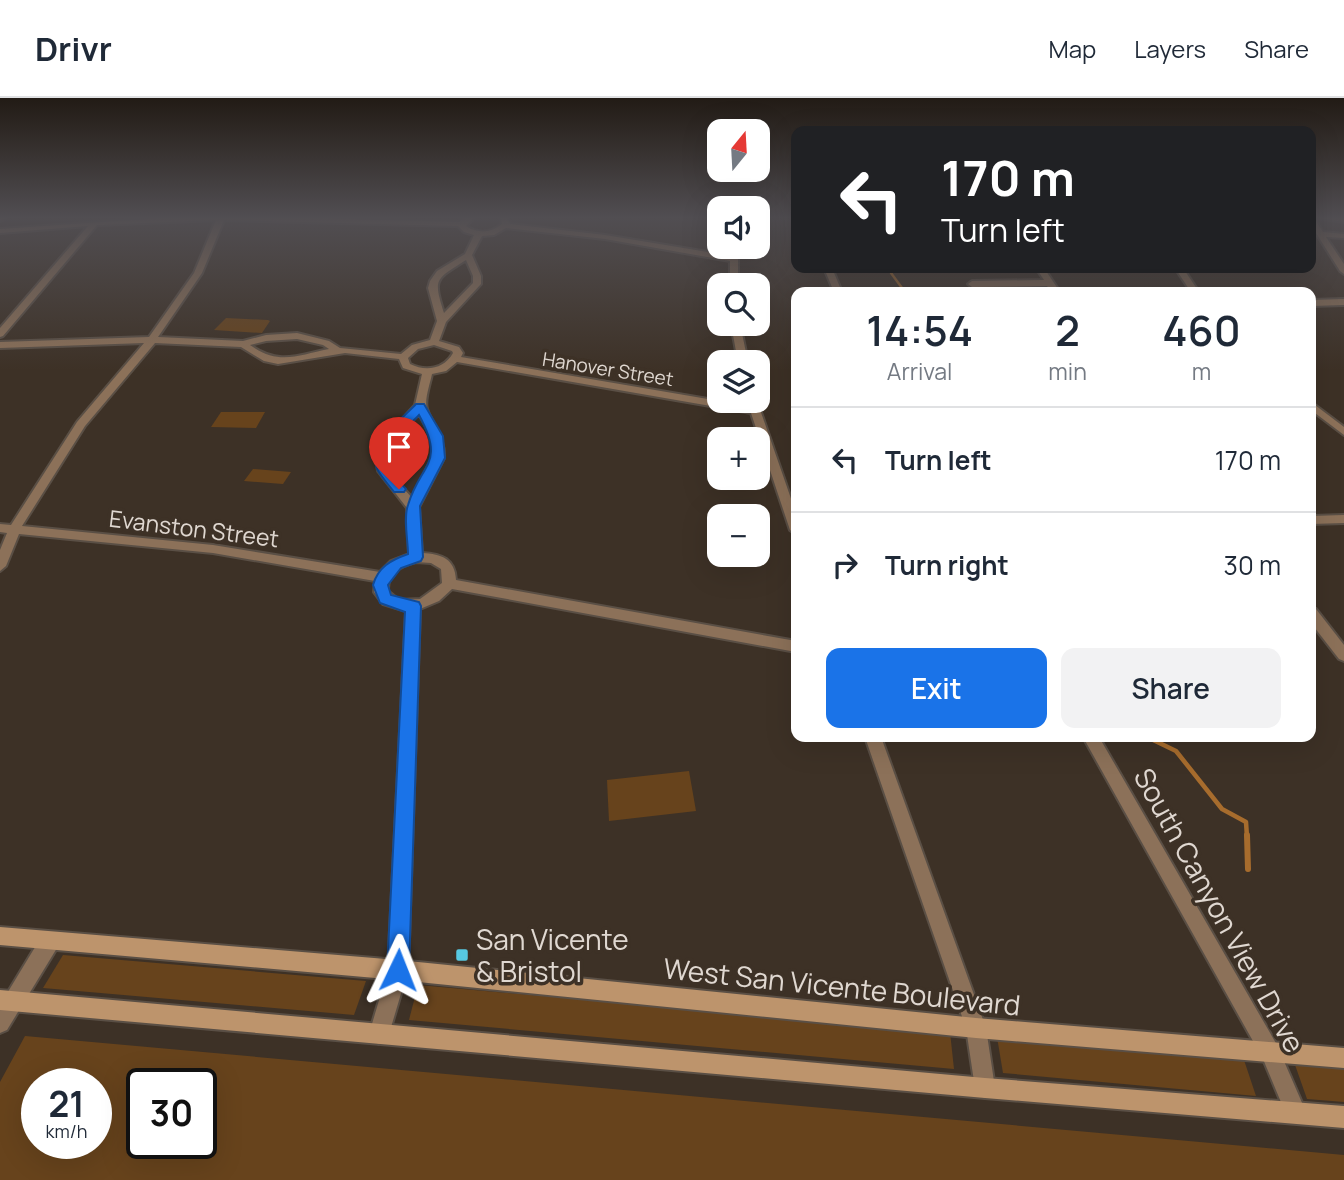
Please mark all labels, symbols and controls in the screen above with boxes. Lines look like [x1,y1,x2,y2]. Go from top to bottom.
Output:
text: Drivr [35,26,112,71]
text: Map [1049,32,1096,65]
text: Layers [1134,32,1206,65]
text: Share [1244,32,1309,65]
north arrow [707,119,770,182]
map controls [707,119,770,567]
text: 170 m [941,144,1075,211]
icon: left [826,154,917,245]
button: sound [707,196,770,259]
text: Turn left [941,208,1065,252]
button: search [707,273,770,336]
text: 14:54 [866,301,973,359]
text: 2 [1055,301,1080,359]
text: 460 [1162,301,1241,359]
street label: Hanover Street [541,346,675,392]
button: layers [707,350,770,413]
text: Arrival [887,355,953,387]
text: min [1048,355,1087,387]
text: m [1192,355,1211,387]
pin [369,417,429,489]
button: + [707,427,770,490]
icon: arrive [380,428,418,466]
icon: left [826,441,864,479]
text: Turn left [885,442,992,478]
text: 170 m [1215,442,1281,478]
street label: Evanston Street [107,502,281,554]
button: − [707,504,770,567]
icon: right [826,546,864,584]
text: Turn right [885,547,1009,583]
text: 30 m [1224,547,1281,583]
button: Exit [826,648,1047,728]
button: Share [1061,648,1281,728]
street label: South Canyon View Drive [1126,761,1314,1059]
place label: San Vicente & Bristol [476,920,629,990]
position arrow [361,933,435,1007]
marker: San Vicente & Bristol [454,947,470,963]
street label: West San Vicente Boulevard [662,948,1022,1024]
speed limit sign: 30 [126,1068,217,1159]
text: 21 [48,1080,85,1128]
text: km/h [46,1119,87,1143]

